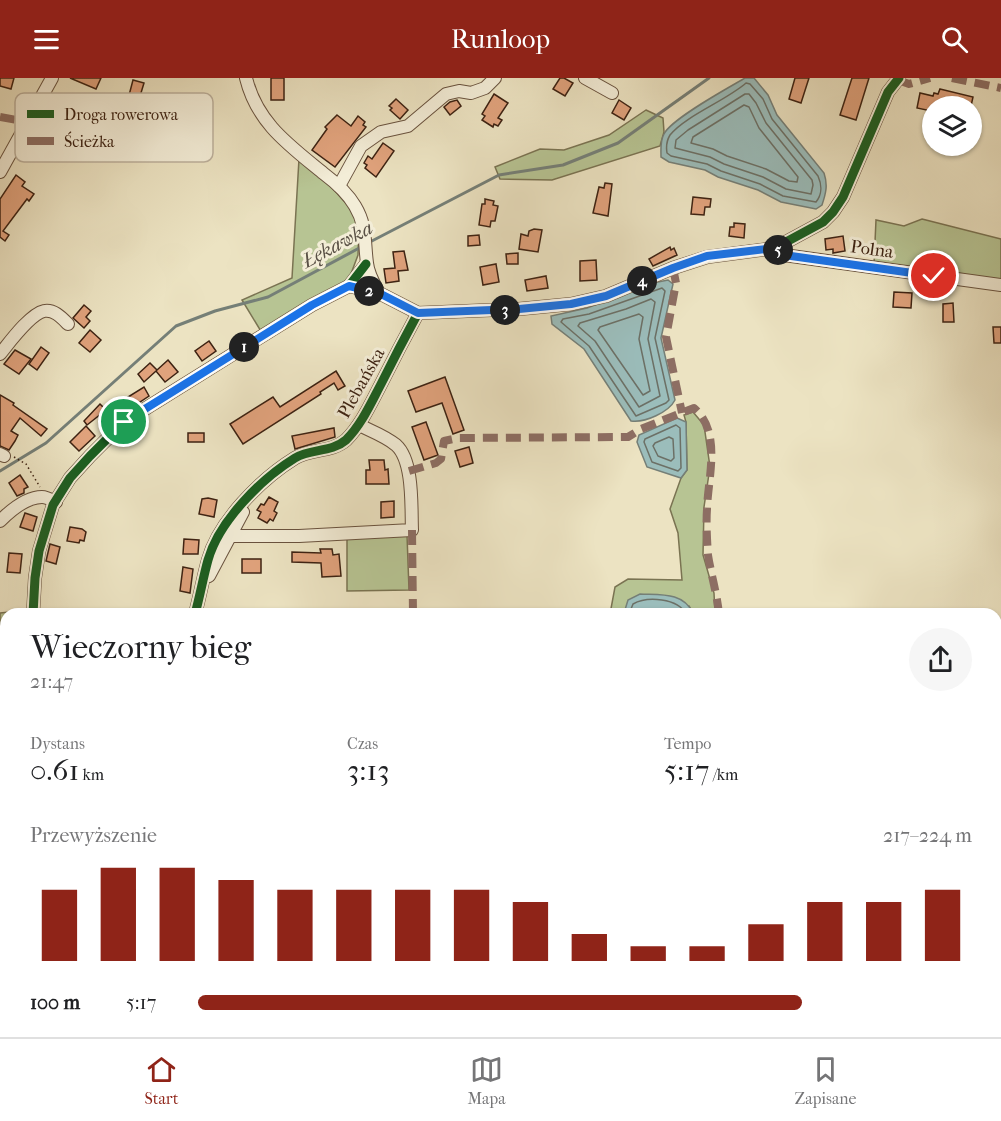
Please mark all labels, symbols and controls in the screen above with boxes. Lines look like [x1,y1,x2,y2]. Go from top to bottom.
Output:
icon: menu [30,23,63,56]
text: Runloop [451,23,550,55]
icon: search [938,23,971,56]
legend [15,93,213,162]
map controls [922,96,982,156]
button: layers [922,96,982,156]
text: Droga rowerowa [64,105,179,124]
text: Ścieżka [64,131,115,151]
water label: Łękawka [296,216,376,274]
pin: 5 [763,235,793,265]
street label: Polna [849,236,895,263]
text: 5 [775,240,781,259]
pin [908,250,959,301]
icon: check [917,259,950,292]
pin: 4 [627,266,657,296]
text: 4 [637,271,647,290]
pin: 2 [354,276,384,306]
text: 2 [365,281,373,300]
pin: 3 [490,295,520,325]
text: 3 [502,300,508,319]
pin: 1 [229,332,259,362]
text: 1 [241,337,247,356]
street label: Plebańska [334,344,390,422]
pin [98,396,149,447]
icon: arrive [107,405,140,438]
text: Wieczorny bieg [30,628,251,667]
button: share [909,628,972,691]
text: 21:47 [30,670,73,693]
text: Dystans [30,734,85,753]
text: Czas [347,734,378,753]
text: Tempo [664,734,711,753]
text: 0.61 [30,753,79,788]
text: 3:13 [347,753,390,788]
text: 5:17 [664,753,709,788]
text: km [79,765,104,784]
text: /km [709,765,738,784]
text: Przewyższenie [30,824,157,847]
text: 217–224 m [883,824,972,847]
text: 100 m [30,991,80,1014]
text: 5:17 [126,991,156,1014]
tab: Start [144,1053,178,1108]
tab: Mapa [467,1053,506,1108]
tab: Zapisane [794,1053,856,1108]

